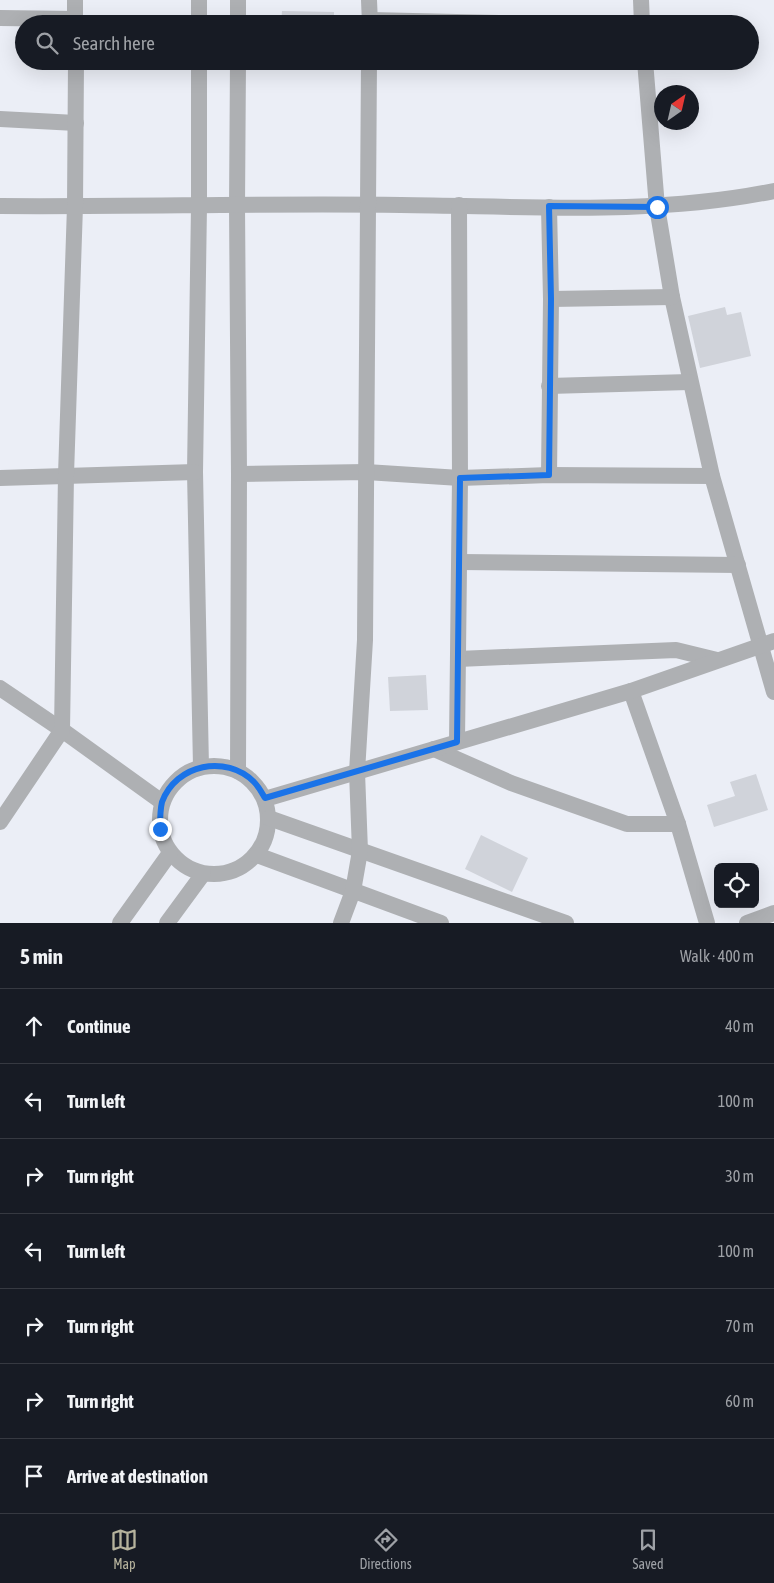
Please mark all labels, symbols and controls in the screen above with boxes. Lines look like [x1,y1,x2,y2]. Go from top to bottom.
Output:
search box [15,15,759,70]
icon: search [33,29,61,57]
text: Search here [73,32,155,54]
north arrow [654,85,699,130]
route start [646,196,669,219]
route end [149,818,172,841]
map controls [714,863,759,908]
button: locate [714,863,759,908]
text: 5 min [20,944,63,968]
text: Walk · 400 m [680,947,754,965]
icon: ahead [20,1012,48,1040]
text: Continue [67,1015,131,1037]
text: 40 m [725,1017,754,1035]
icon: left [20,1087,48,1115]
text: Turn left [67,1090,125,1112]
text: 100 m [718,1092,754,1110]
icon: right [20,1162,48,1190]
text: Turn right [67,1165,134,1187]
text: 30 m [725,1167,754,1185]
icon: left [20,1237,48,1265]
text: Turn left [67,1240,125,1262]
text: 100 m [718,1242,754,1260]
icon: right [20,1312,48,1340]
text: Turn right [67,1315,134,1337]
text: 70 m [725,1317,754,1335]
icon: right [20,1387,48,1415]
text: Turn right [67,1390,134,1412]
text: 60 m [725,1392,754,1410]
icon: arrive [20,1462,48,1490]
text: Arrive at destination [67,1465,208,1487]
tab: Map [110,1526,138,1572]
tab: Directions [359,1526,412,1572]
tab: Saved [633,1526,664,1572]

